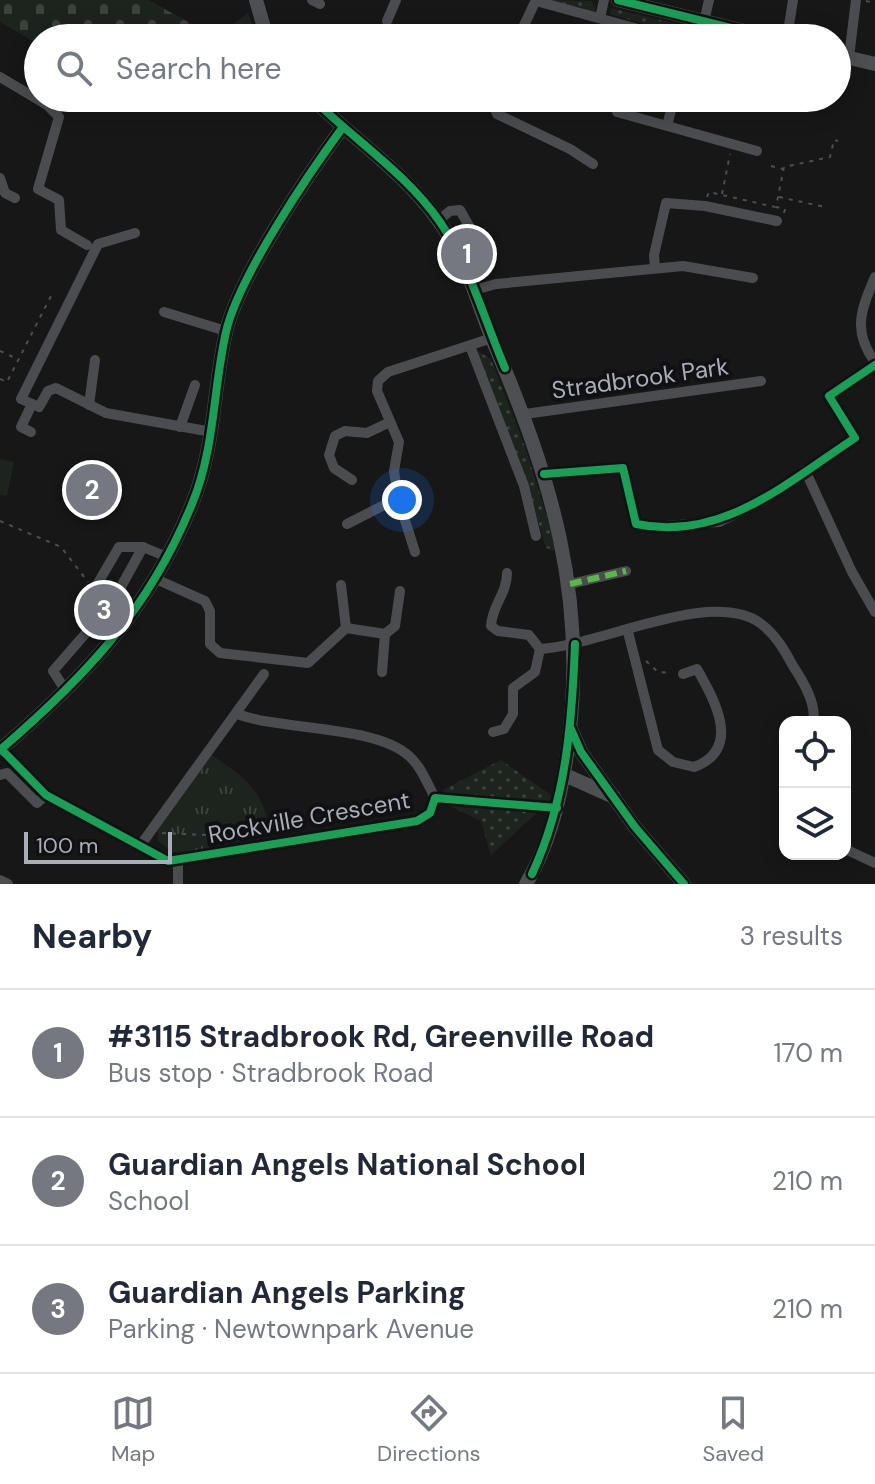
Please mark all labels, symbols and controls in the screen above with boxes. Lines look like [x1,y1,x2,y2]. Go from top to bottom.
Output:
search box [24,24,851,112]
icon: search [52,46,96,90]
text: Search here [116,49,282,88]
pin: 1 [441,224,493,284]
street label: Stradbrook Park [550,350,730,406]
pin: 2 [66,460,118,520]
your location [382,480,422,520]
pin: 3 [78,580,130,640]
map controls [779,716,851,860]
button: locate [779,716,851,788]
street label: Rockville Crescent [206,784,412,850]
button: layers [779,788,851,860]
scale bar [24,828,172,864]
text: 100 m [36,831,98,860]
text: Nearby [32,914,152,959]
text: 3 results [740,919,843,953]
text: #3115 Stradbrook Rd, Greenville Road [108,1017,654,1056]
text: 1 [53,1036,63,1070]
text: 170 m [774,1036,843,1070]
text: Bus stop · Stradbrook Road [108,1056,434,1090]
text: Guardian Angels National School [108,1145,586,1184]
text: 2 [50,1164,66,1198]
text: 210 m [772,1164,843,1198]
text: School [108,1184,190,1218]
text: Guardian Angels Parking [108,1273,466,1312]
text: 3 [50,1292,66,1326]
text: 210 m [772,1292,843,1326]
text: Parking · Newtownpark Avenue [108,1312,474,1346]
tab: Map [111,1391,155,1468]
tab: Directions [377,1391,481,1468]
tab: Saved [702,1391,764,1468]

